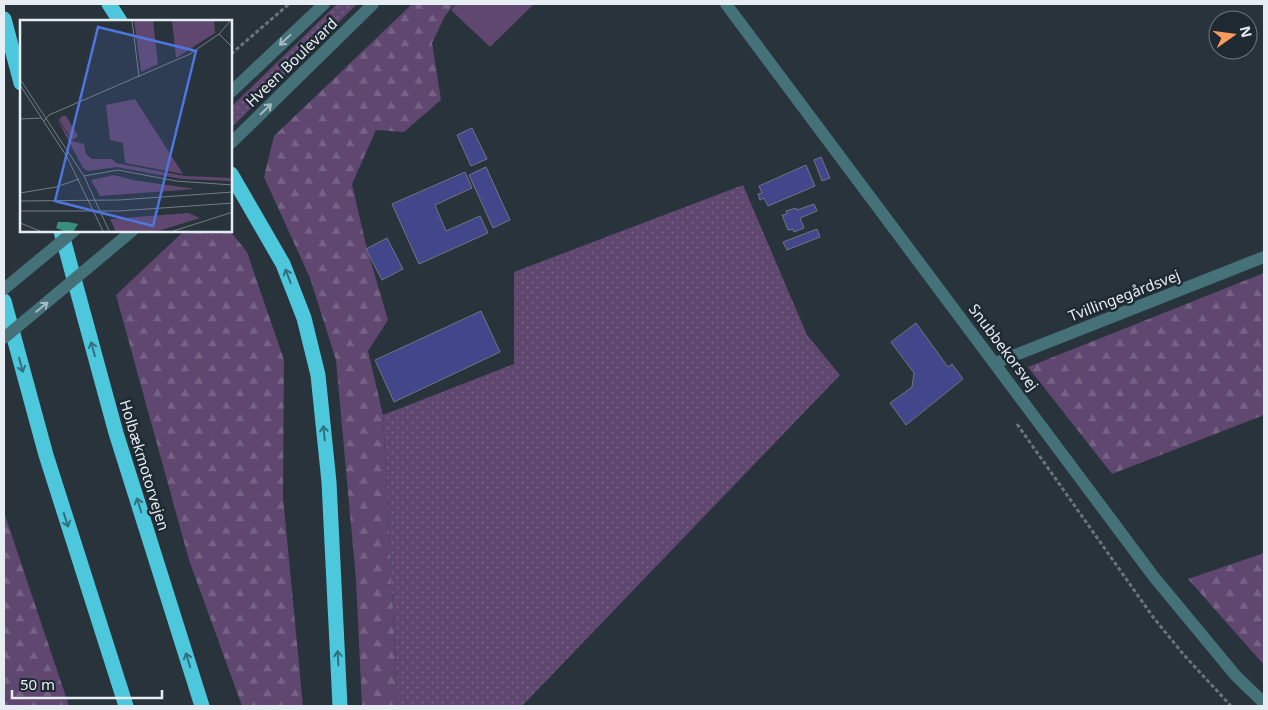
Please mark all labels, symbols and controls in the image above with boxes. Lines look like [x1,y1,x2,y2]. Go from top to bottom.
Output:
north arrow [1208,10,1258,60]
street label: Hveen Boulevard [241,13,341,111]
inset map [20,20,232,232]
text: N [1236,24,1257,40]
one-way arrow [279,34,292,46]
one-way arrow [260,102,272,115]
street label: Tvillingegårdsvej [1065,265,1183,325]
one-way arrow [282,269,292,284]
street label: Snubbekorsvej [965,299,1043,395]
one-way arrow [35,302,48,313]
one-way arrow [88,341,98,357]
one-way arrow [17,356,26,372]
street label: Holbækmotorvejen [116,397,174,533]
one-way arrow [319,426,329,442]
one-way arrow [133,497,143,513]
one-way arrow [62,512,72,528]
one-way arrow [333,650,342,666]
one-way arrow [182,652,192,668]
scale bar [12,668,162,700]
text: 50 m [20,674,55,694]

